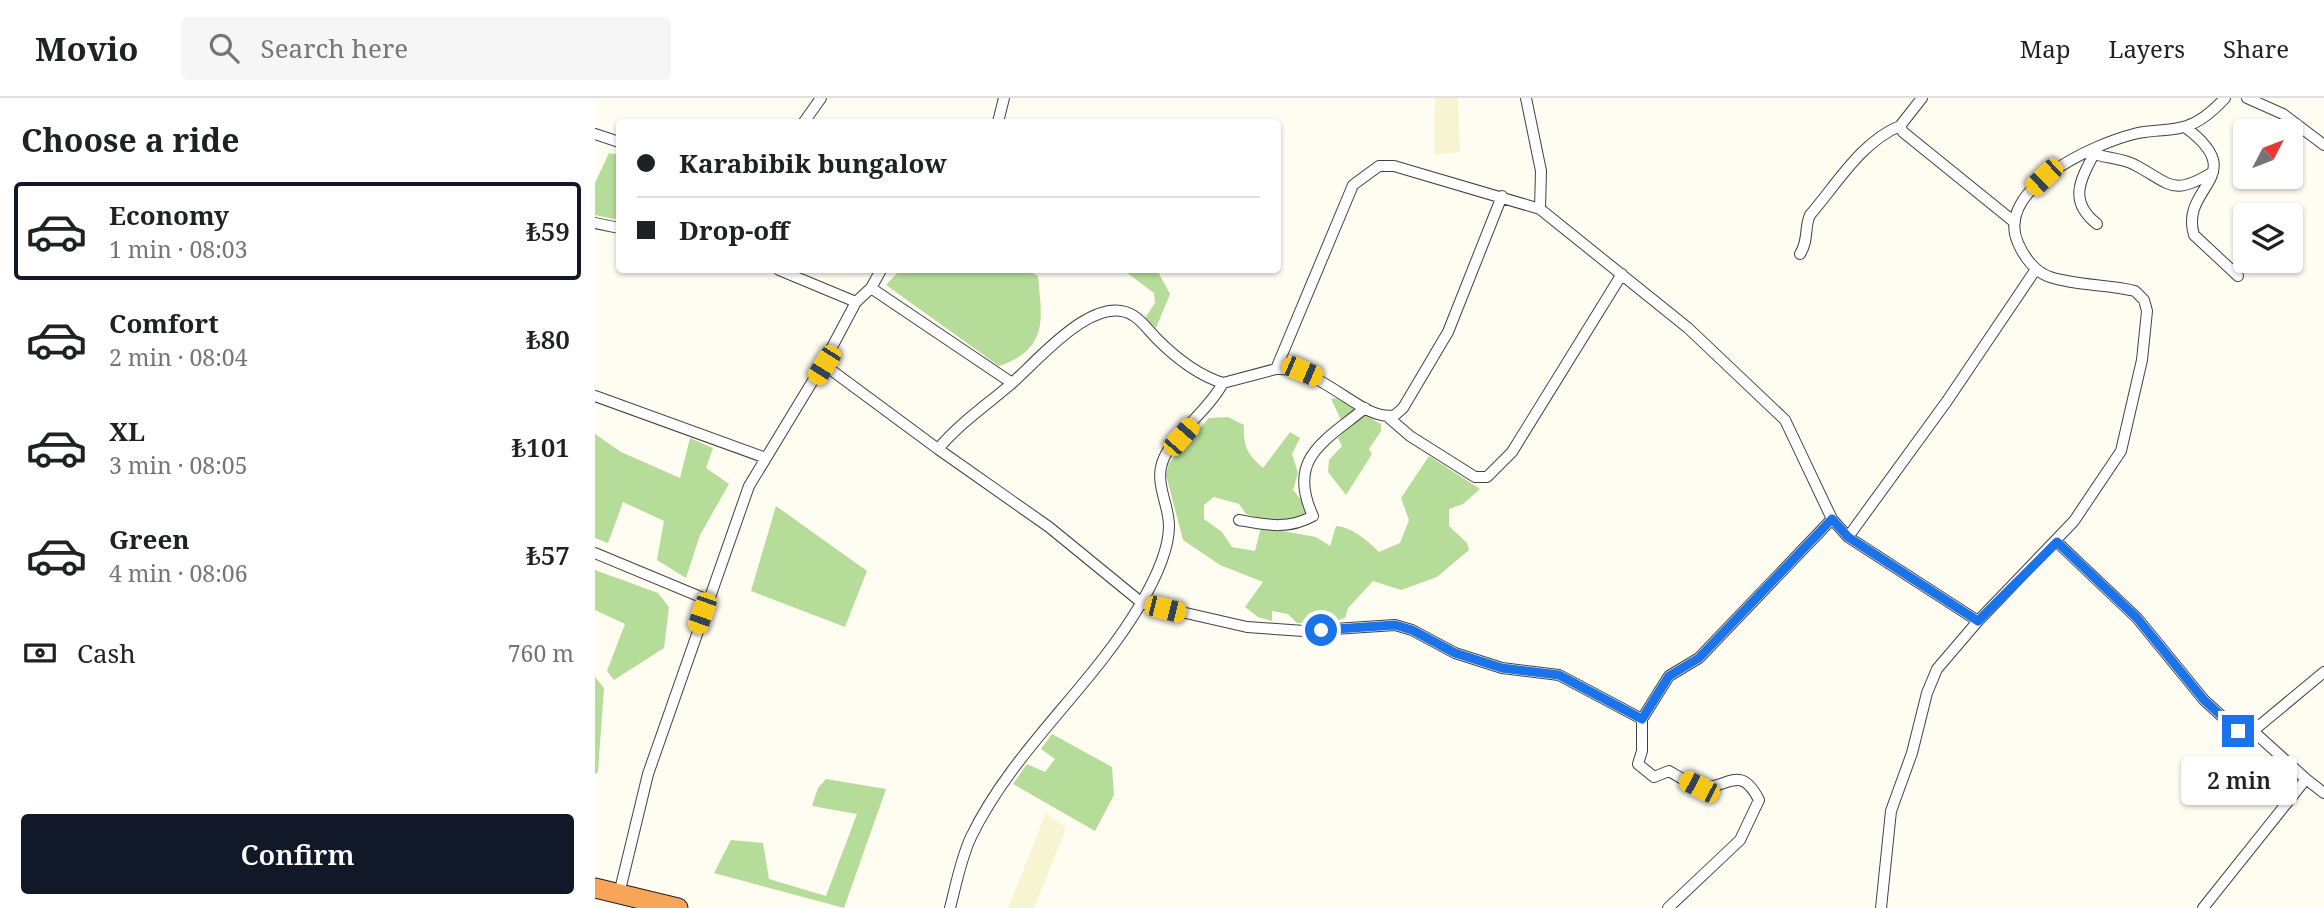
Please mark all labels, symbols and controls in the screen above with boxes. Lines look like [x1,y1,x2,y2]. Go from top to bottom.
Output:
search box [181,17,671,80]
text: Movio [35,26,139,71]
icon: search [205,29,243,67]
text: Search here [261,30,408,66]
text: Map [2020,32,2071,65]
text: Layers [2109,32,2185,65]
text: Share [2223,32,2289,65]
text: Choose a ride [21,118,240,161]
north arrow [2233,119,2303,189]
map controls [2233,119,2303,273]
text: Karabibik bungalow [679,145,947,181]
car [2022,155,2067,199]
text: Economy [109,197,229,233]
icon: car [25,200,88,263]
button: layers [2233,203,2303,273]
text: Drop-off [679,212,789,248]
text: ₺59 [526,213,570,249]
text: 1 min · 08:03 [109,233,247,265]
text: Comfort [109,305,219,341]
icon: car [25,308,88,371]
text: ₺80 [526,321,570,357]
text: 2 min · 08:04 [109,341,247,373]
car [804,342,845,388]
car [1279,353,1326,389]
text: XL [109,413,145,449]
car [1160,414,1203,460]
icon: car [25,416,88,479]
text: ₺101 [511,429,570,465]
text: 3 min · 08:05 [109,449,247,481]
text: Green [109,521,190,557]
icon: car [25,524,88,587]
text: ₺57 [526,537,570,573]
text: 4 min · 08:06 [109,557,247,589]
car [686,590,719,636]
car [1143,594,1188,624]
route start [1305,614,1337,646]
icon: cash [21,634,59,672]
text: Cash [77,635,136,671]
text: 760 m [508,637,574,669]
route end [2222,715,2254,747]
callout: 2 min [2180,756,2296,804]
text: 2 min [2207,764,2271,796]
car [1676,768,1723,806]
button: Confirm [21,814,574,894]

